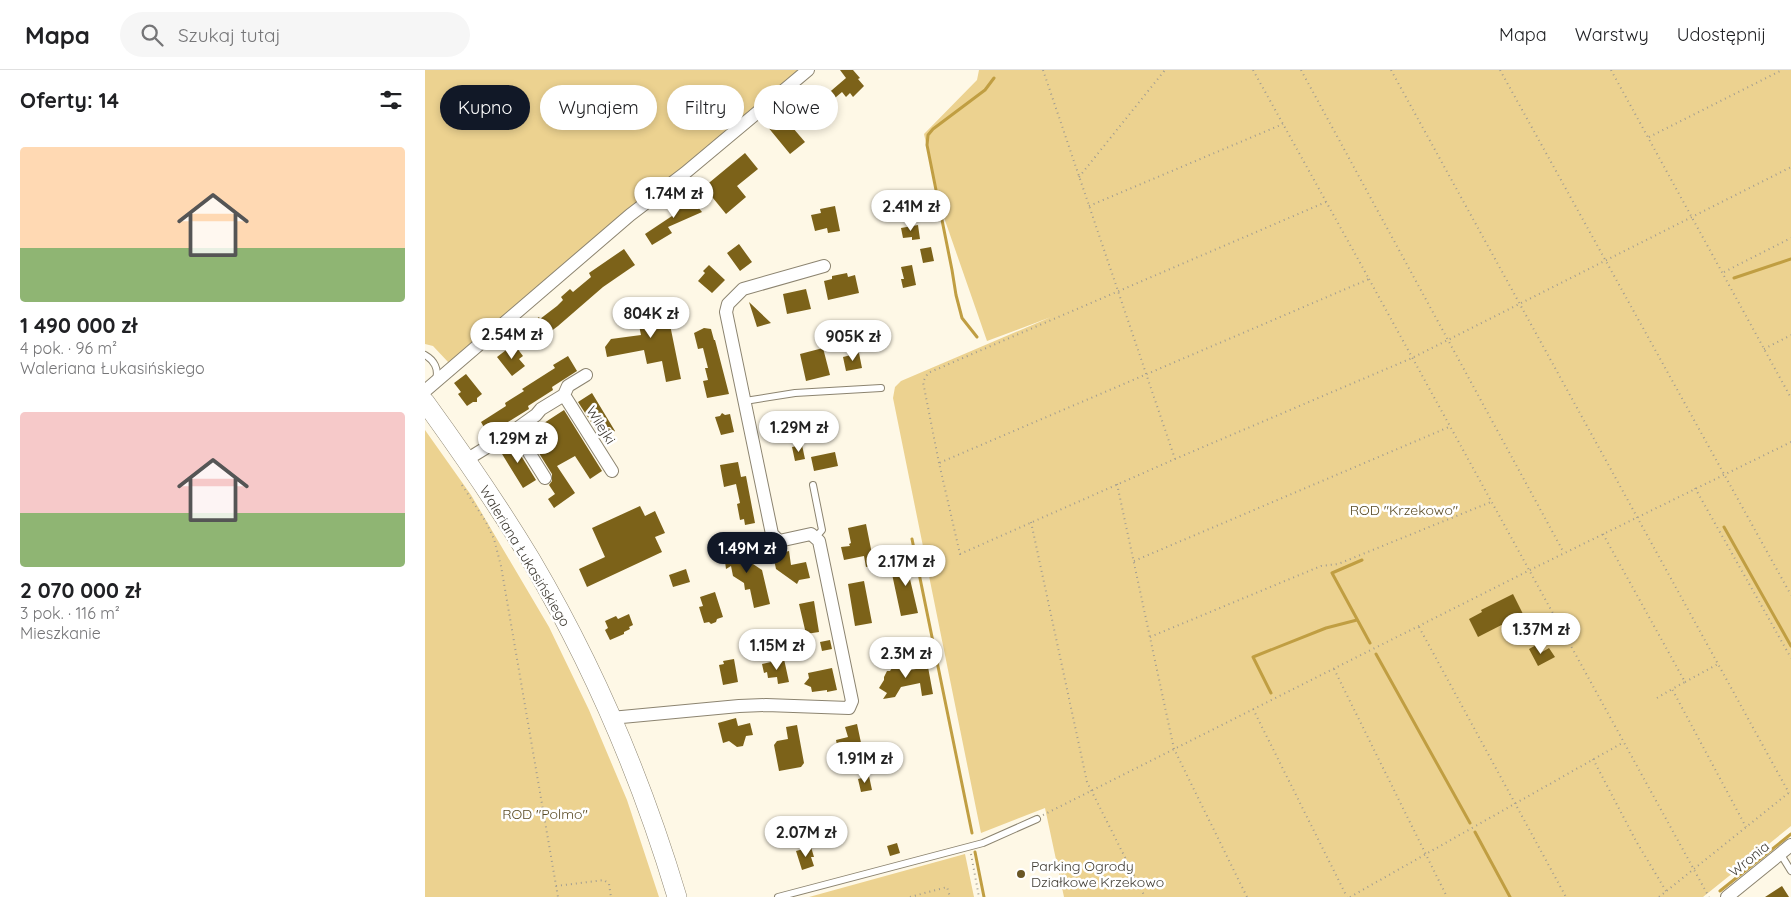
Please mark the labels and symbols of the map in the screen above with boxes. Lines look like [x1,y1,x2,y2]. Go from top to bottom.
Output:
pin: 1.74M zł [622,176,726,219]
pin: 2.41M zł [859,190,963,232]
pin: 804K zł [605,296,697,339]
pin: 2.54M zł [460,318,564,360]
pin: 905K zł [807,320,899,362]
street label: Wilejki [582,403,620,447]
pin: 1.29M zł [747,410,851,453]
pin: 1.29M zł [466,422,570,464]
street label: Waleriana Łukasińskiego [476,482,574,630]
park label: ROD "Krzekowo" [1350,501,1458,519]
pin: 1.49M zł [695,532,799,574]
pin: 2.17M zł [854,544,958,587]
pin: 1.37M zł [1489,612,1593,655]
pin: 1.15M zł [725,628,829,671]
pin: 2.3M zł [860,636,952,679]
pin: 1.91M zł [813,742,917,784]
park label: ROD "Polmo" [502,805,588,823]
pin: 2.07M zł [754,816,858,858]
street label: Wronia [1725,837,1773,881]
place label: Parking Ogrody Działkowe Krzekowo [1031,857,1164,891]
marker: Parking Ogrody Działkowe Krzekowo [1015,868,1027,880]

